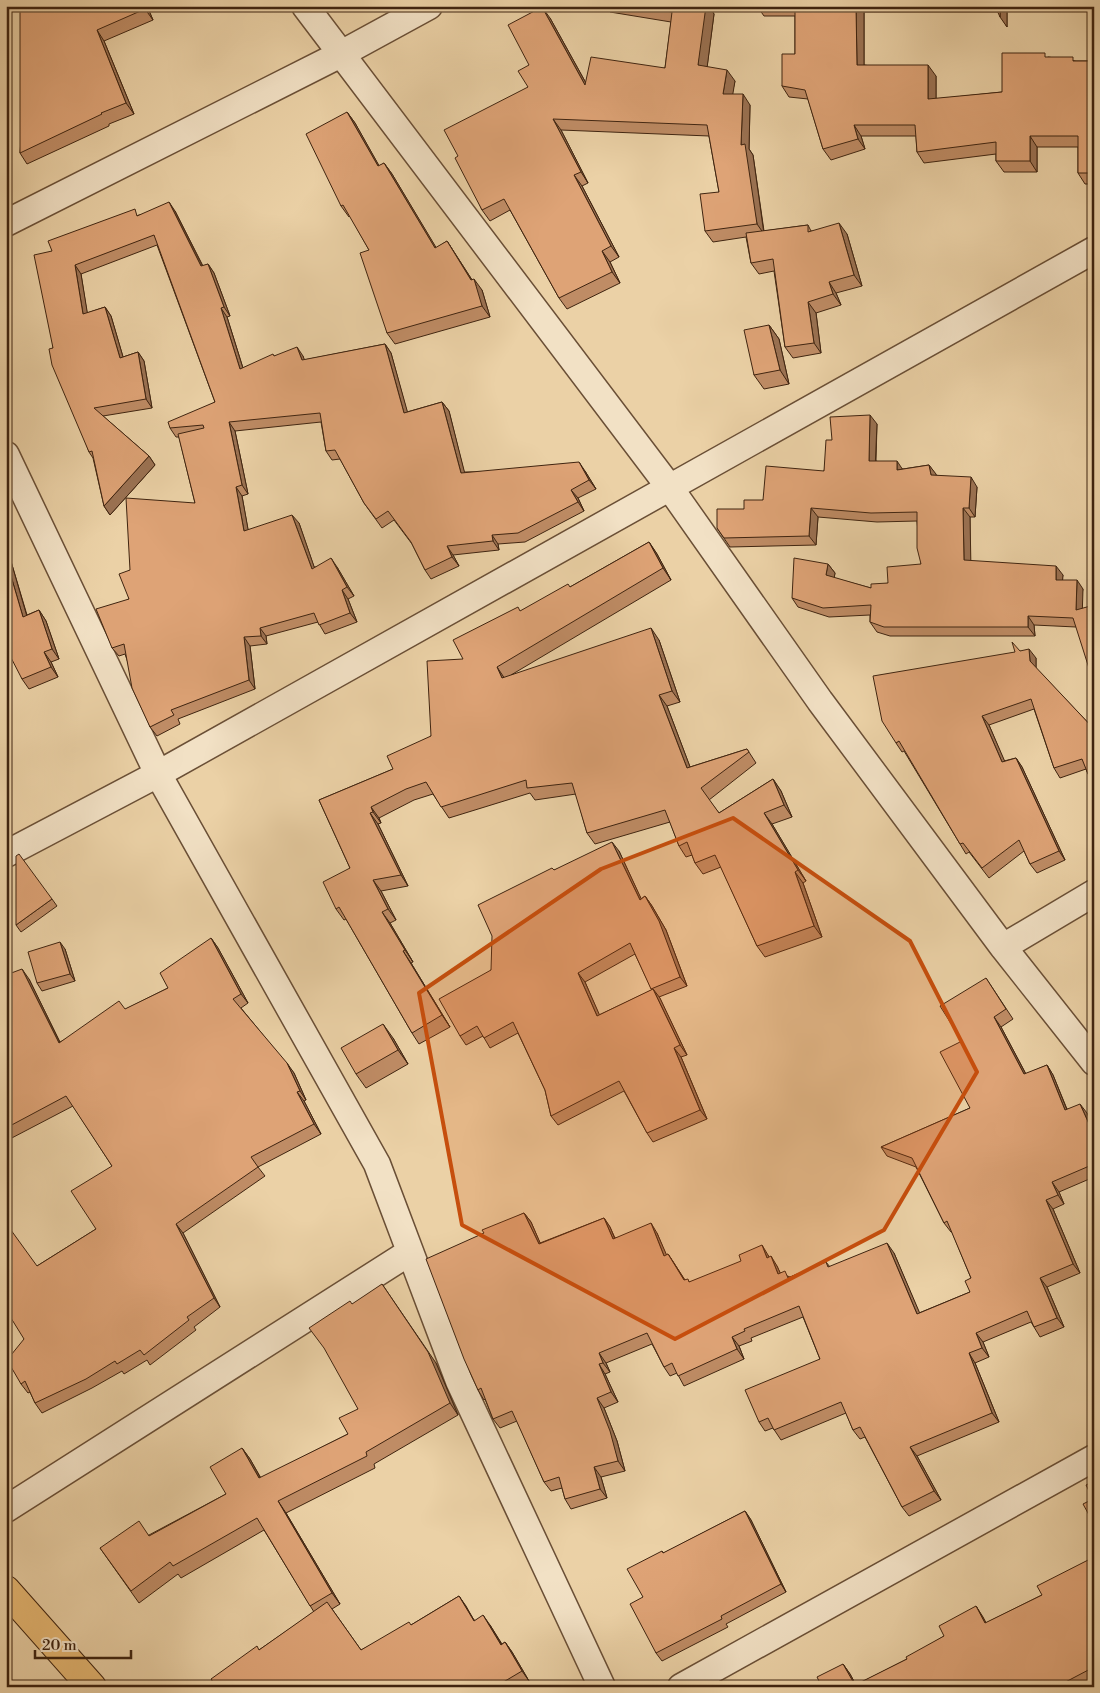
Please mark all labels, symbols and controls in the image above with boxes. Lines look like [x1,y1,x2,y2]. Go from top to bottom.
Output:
scale bar [35,1628,131,1660]
text: 20 m [42,1636,77,1655]

